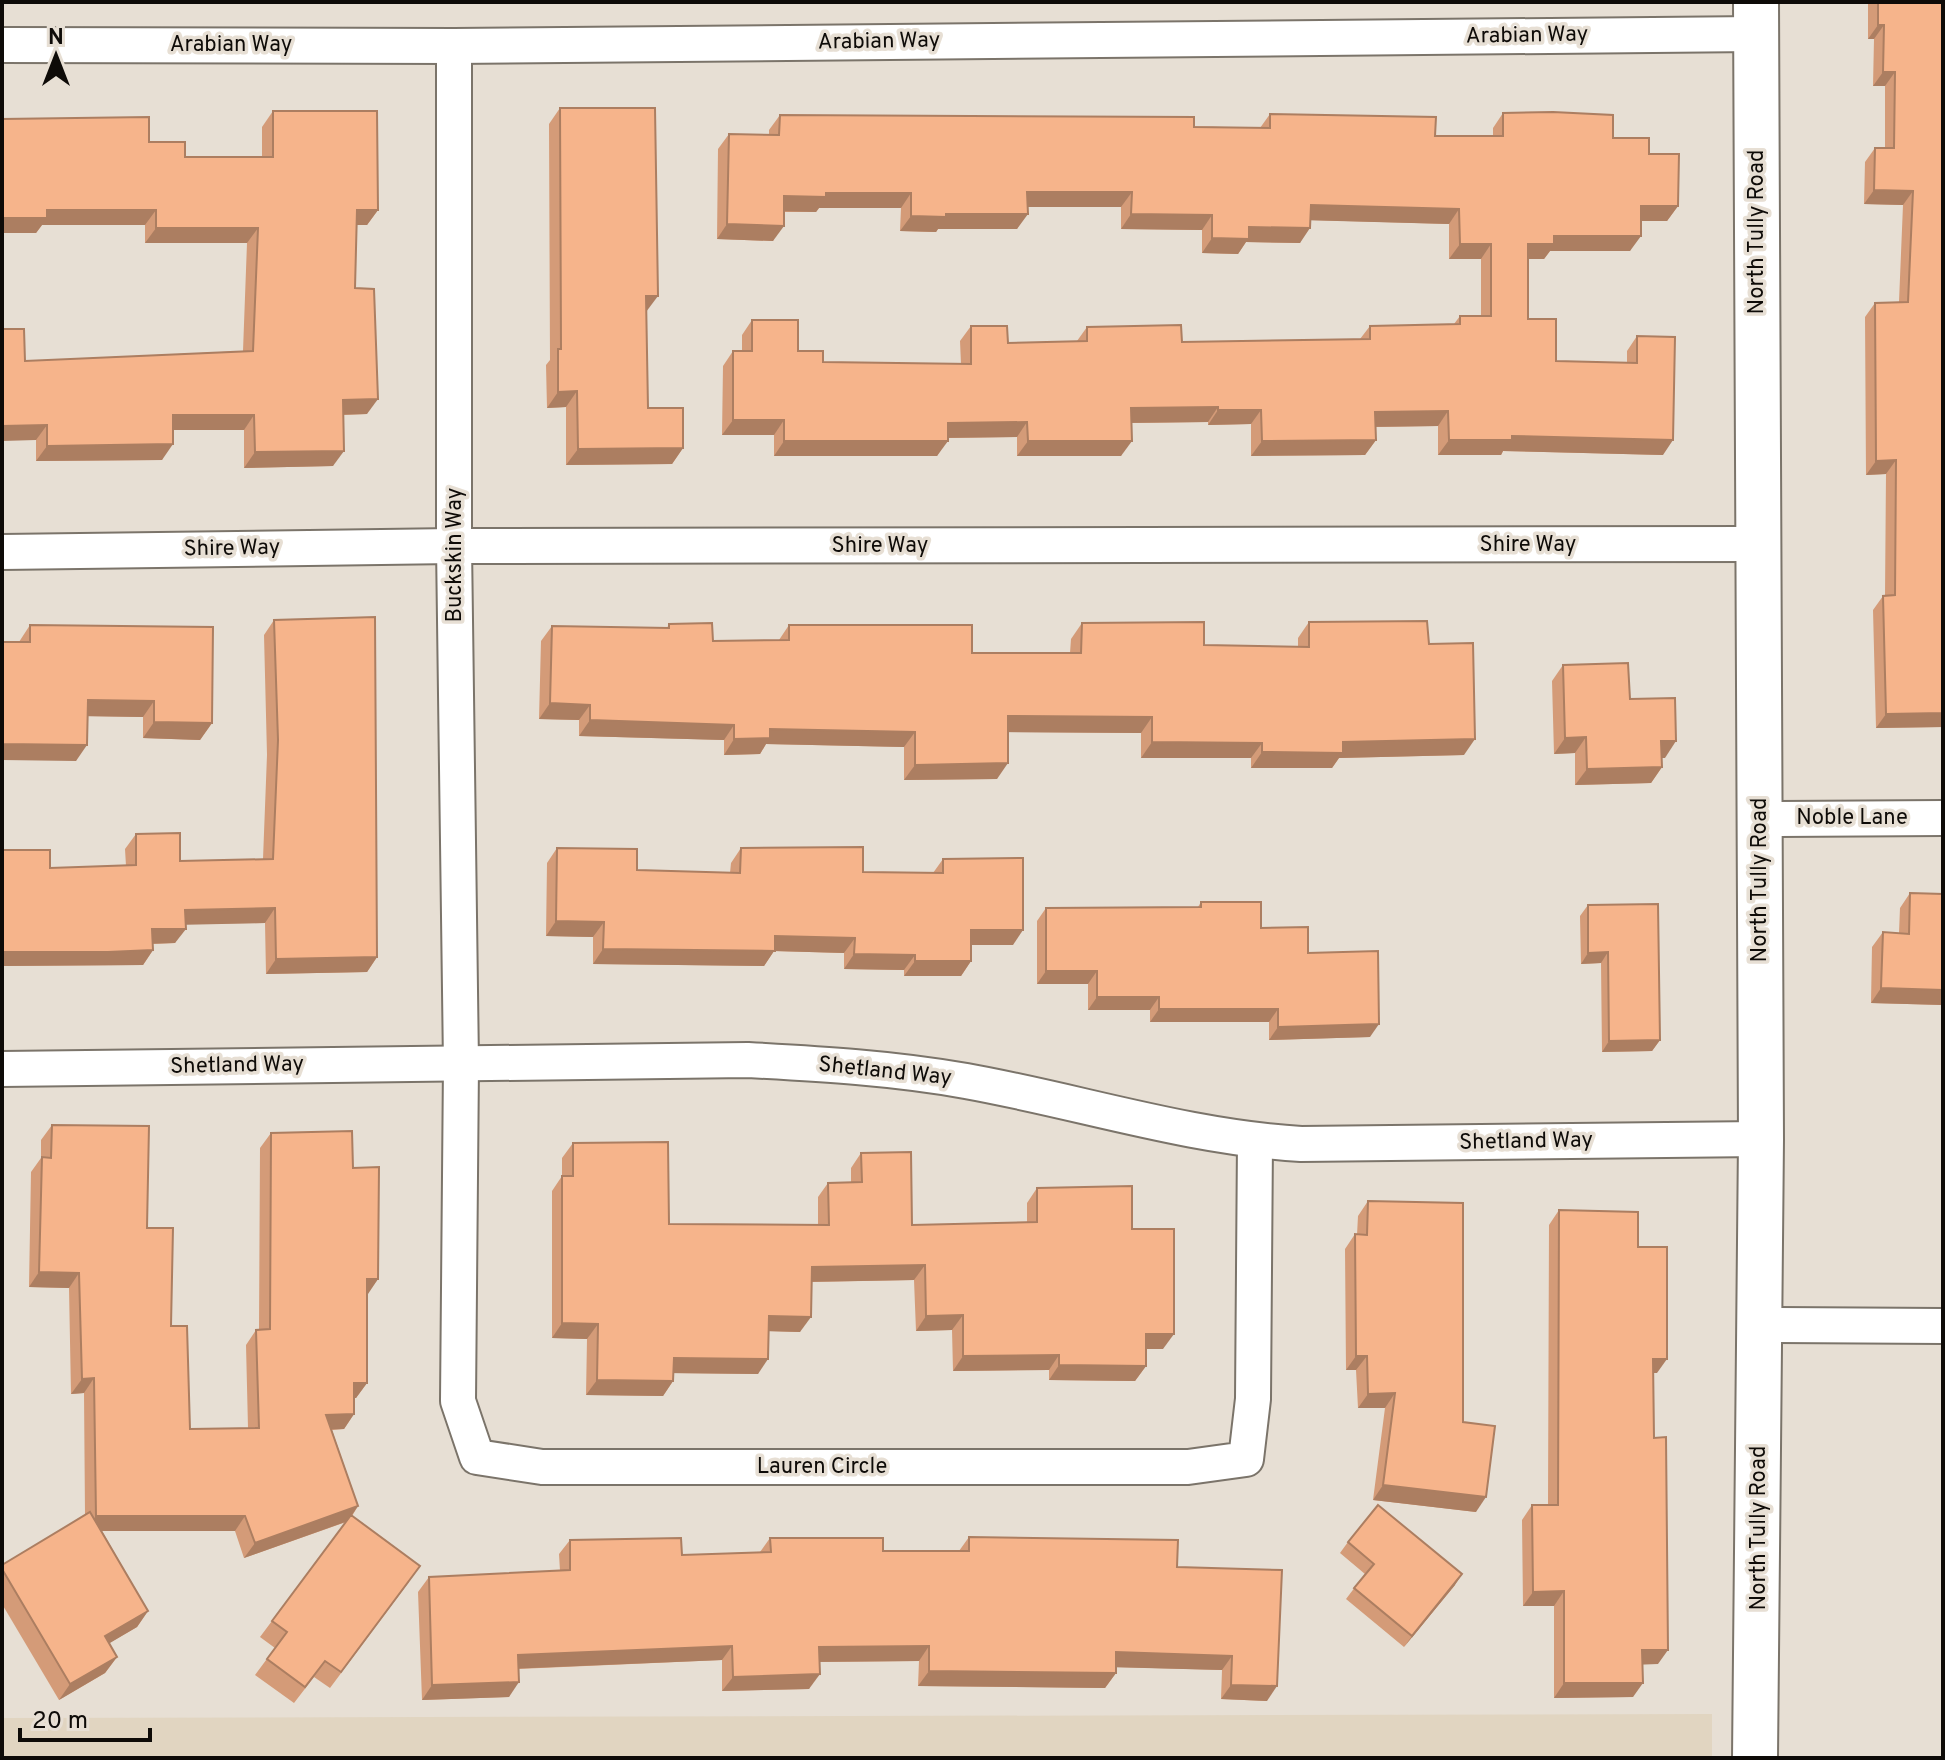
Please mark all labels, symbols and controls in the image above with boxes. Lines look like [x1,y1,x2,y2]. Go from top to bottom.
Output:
north arrow [16,16,96,96]
street label: Arabian Way [1465,21,1589,51]
text: N [48,25,64,52]
street label: Arabian Way [817,27,941,57]
street label: Arabian Way [170,32,292,59]
street label: North Tully Road [1744,150,1771,314]
street label: Buckskin Way [442,488,469,622]
street label: Shire Way [1480,532,1576,559]
street label: Shire Way [832,533,928,560]
street label: Shire Way [183,535,281,563]
street label: North Tully Road [1747,798,1774,962]
street label: Noble Lane [1796,805,1908,832]
street label: Shetland Way [170,1051,304,1081]
street label: Shetland Way [817,1052,953,1092]
street label: Shetland Way [1459,1127,1593,1157]
street label: North Tully Road [1746,1446,1773,1610]
street label: Lauren Circle [757,1454,887,1481]
scale bar [20,1692,150,1742]
text: 20 m [32,1707,88,1737]

